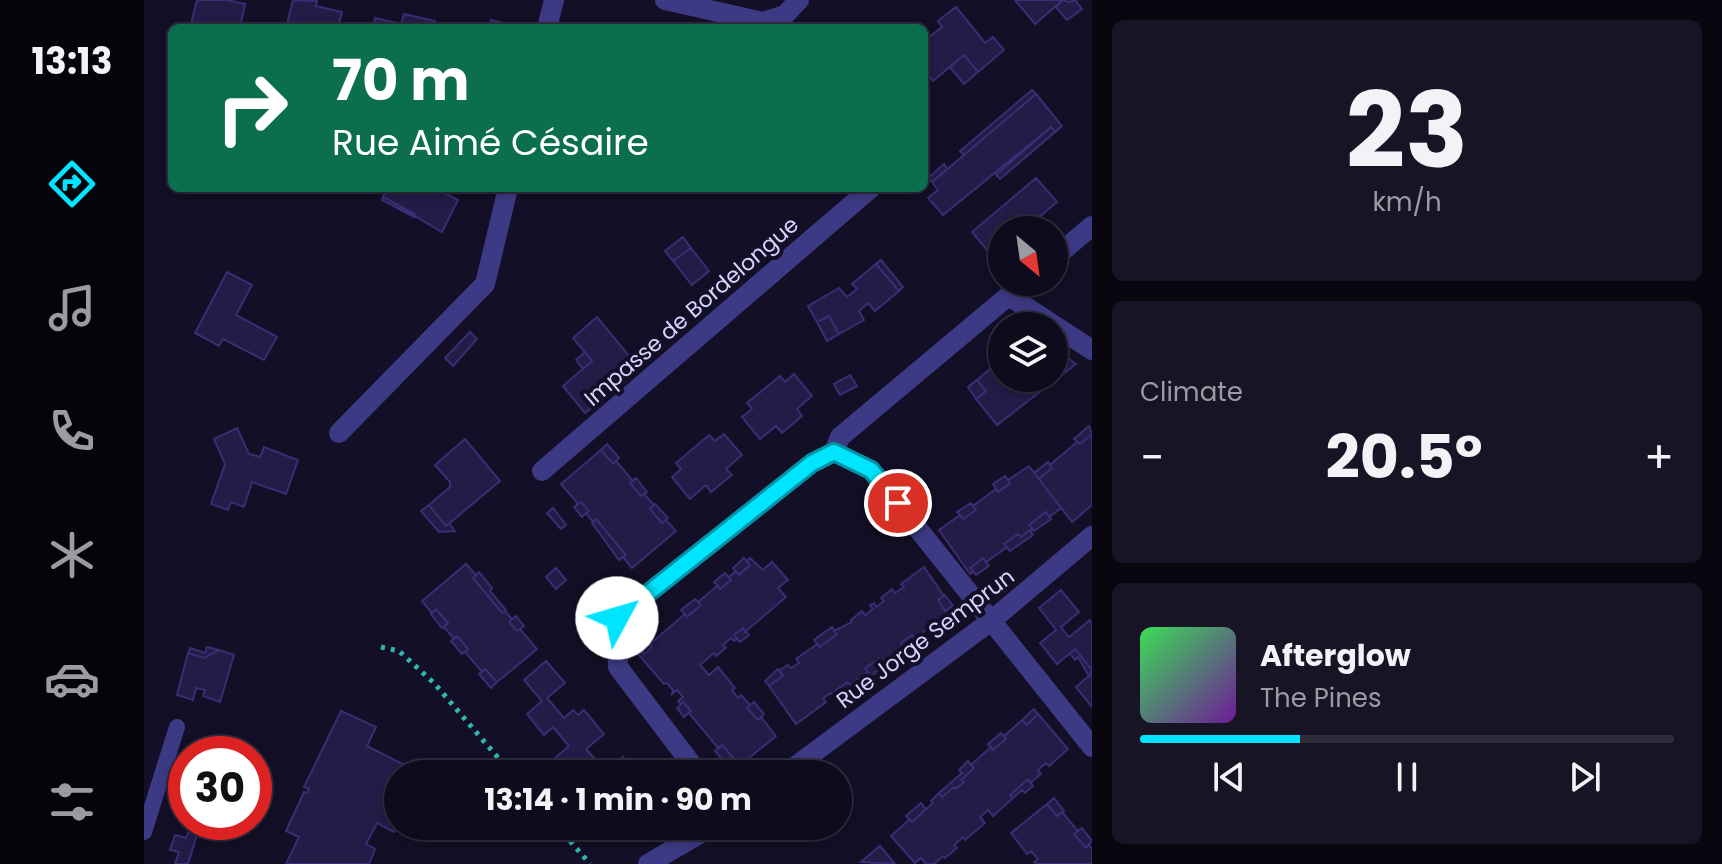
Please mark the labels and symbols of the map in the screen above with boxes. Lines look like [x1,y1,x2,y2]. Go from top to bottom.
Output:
street label: Impasse de Bordelongue [577,209,805,413]
north arrow [988,216,1068,296]
pin [864,469,932,537]
street label: Rue Jorge Semprun [830,561,1021,716]
position arrow [575,576,659,660]
speed limit sign: 30 [168,736,272,840]

